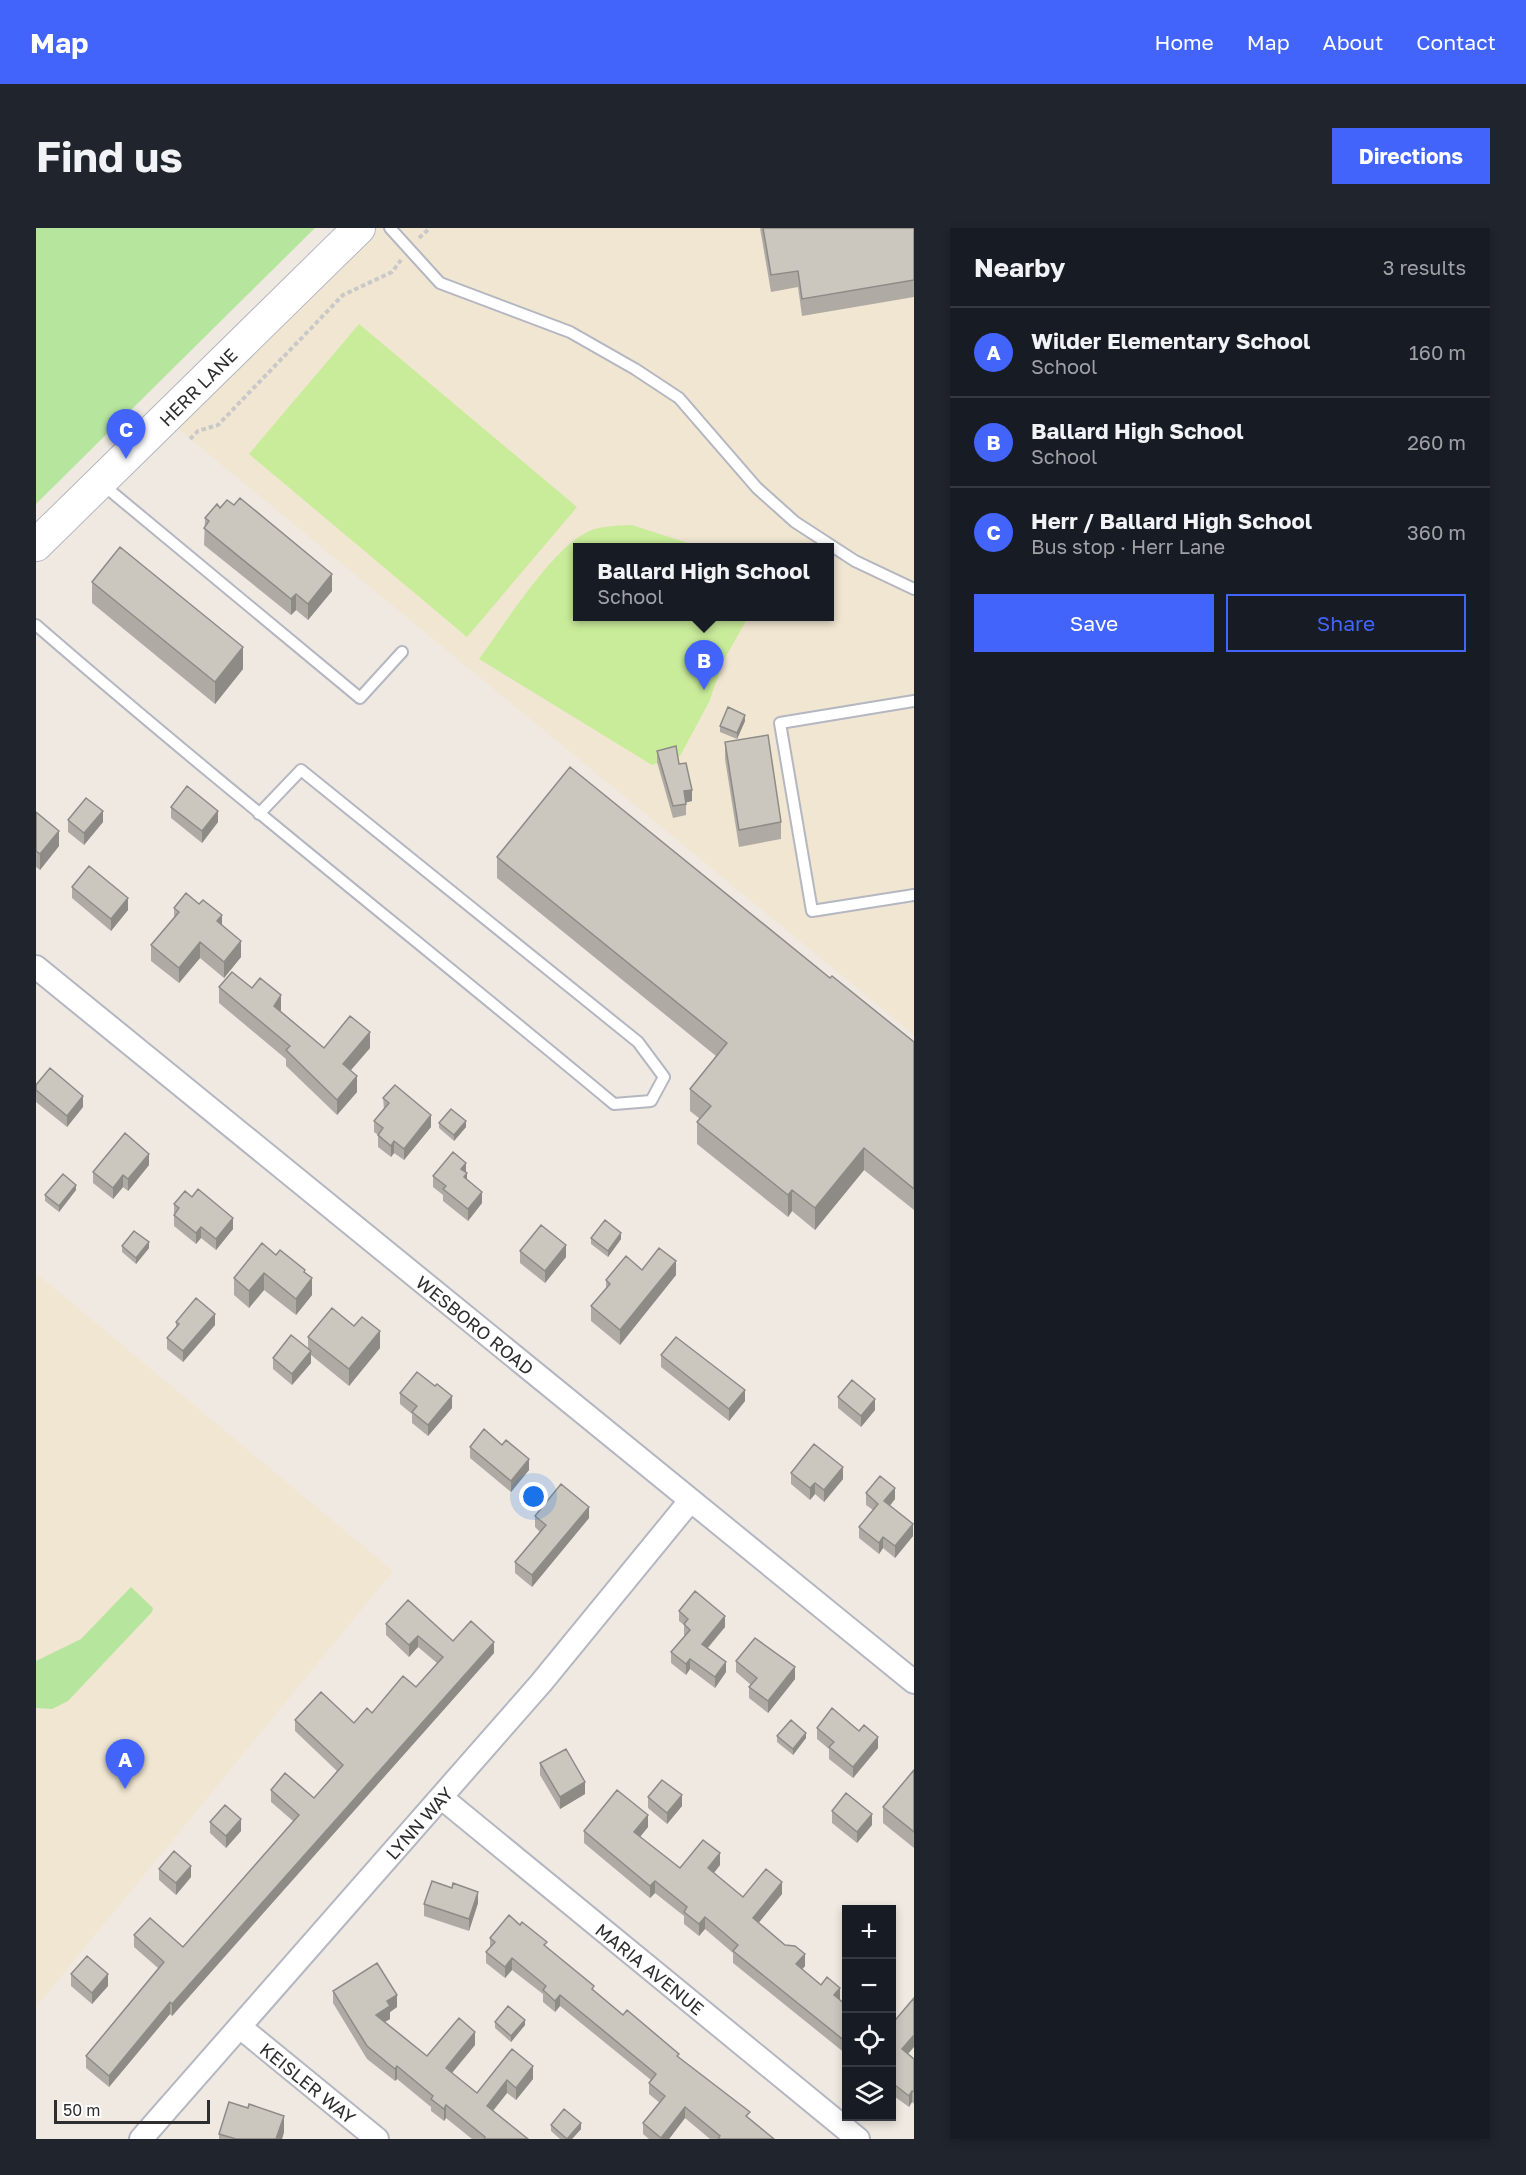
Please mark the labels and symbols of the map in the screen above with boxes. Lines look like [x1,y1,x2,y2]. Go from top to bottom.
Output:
street label: HERR LANE [154,343,242,431]
pin: C [106,410,146,459]
pin: B [684,640,724,690]
street label: WESBORO ROAD [412,1271,538,1379]
your location [519,1482,548,1511]
pin: A [106,1740,145,1789]
street label: LYNN WAY [381,1782,457,1864]
street label: MARIA AVENUE [591,1919,709,2019]
street label: KEISLER WAY [256,2038,361,2129]
scale bar [54,2097,210,2124]

